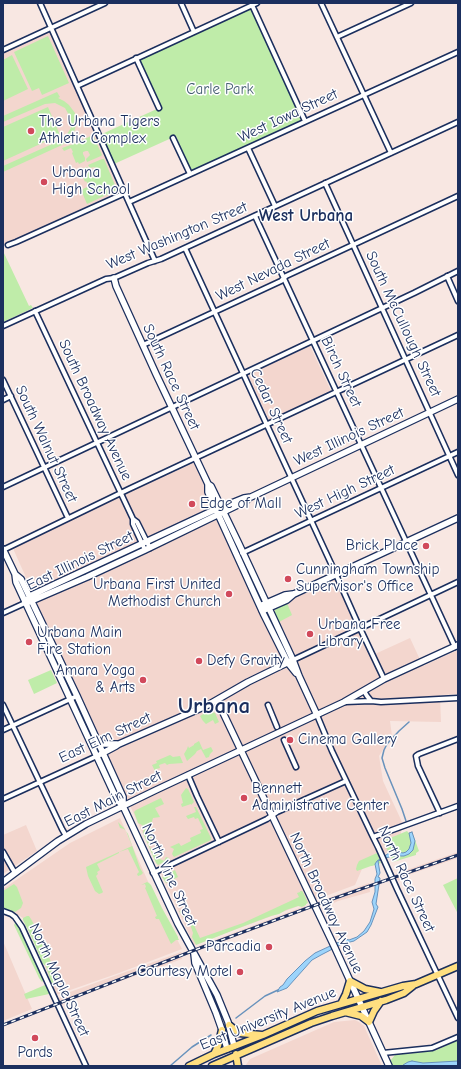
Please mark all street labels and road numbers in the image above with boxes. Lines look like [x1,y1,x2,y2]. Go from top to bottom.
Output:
street label: West Iowa Street [235,85,341,147]
street label: West Washington Street [104,198,250,274]
street label: West Nevada Street [213,235,333,305]
street label: South McCullough Street [361,248,445,400]
street label: South Race Street [139,321,203,433]
street label: Birch Street [317,334,365,410]
street label: South Broadway Avenue [54,337,136,483]
street label: Cedar Street [246,366,296,446]
street label: South Walnut Street [11,383,81,505]
street label: West Illinois Street [291,404,407,470]
street label: West High Street [292,461,398,523]
street label: East Illinois Street [24,527,136,595]
street label: East Elm Street [56,709,154,767]
street label: East Main Street [61,767,165,831]
street label: North Vine Street [137,821,201,929]
street label: North Race Street [374,823,438,935]
street label: North Broadway Avenue [285,830,367,976]
street label: North Maple Street [25,921,93,1039]
street label: East University Avenue [197,983,339,1055]

